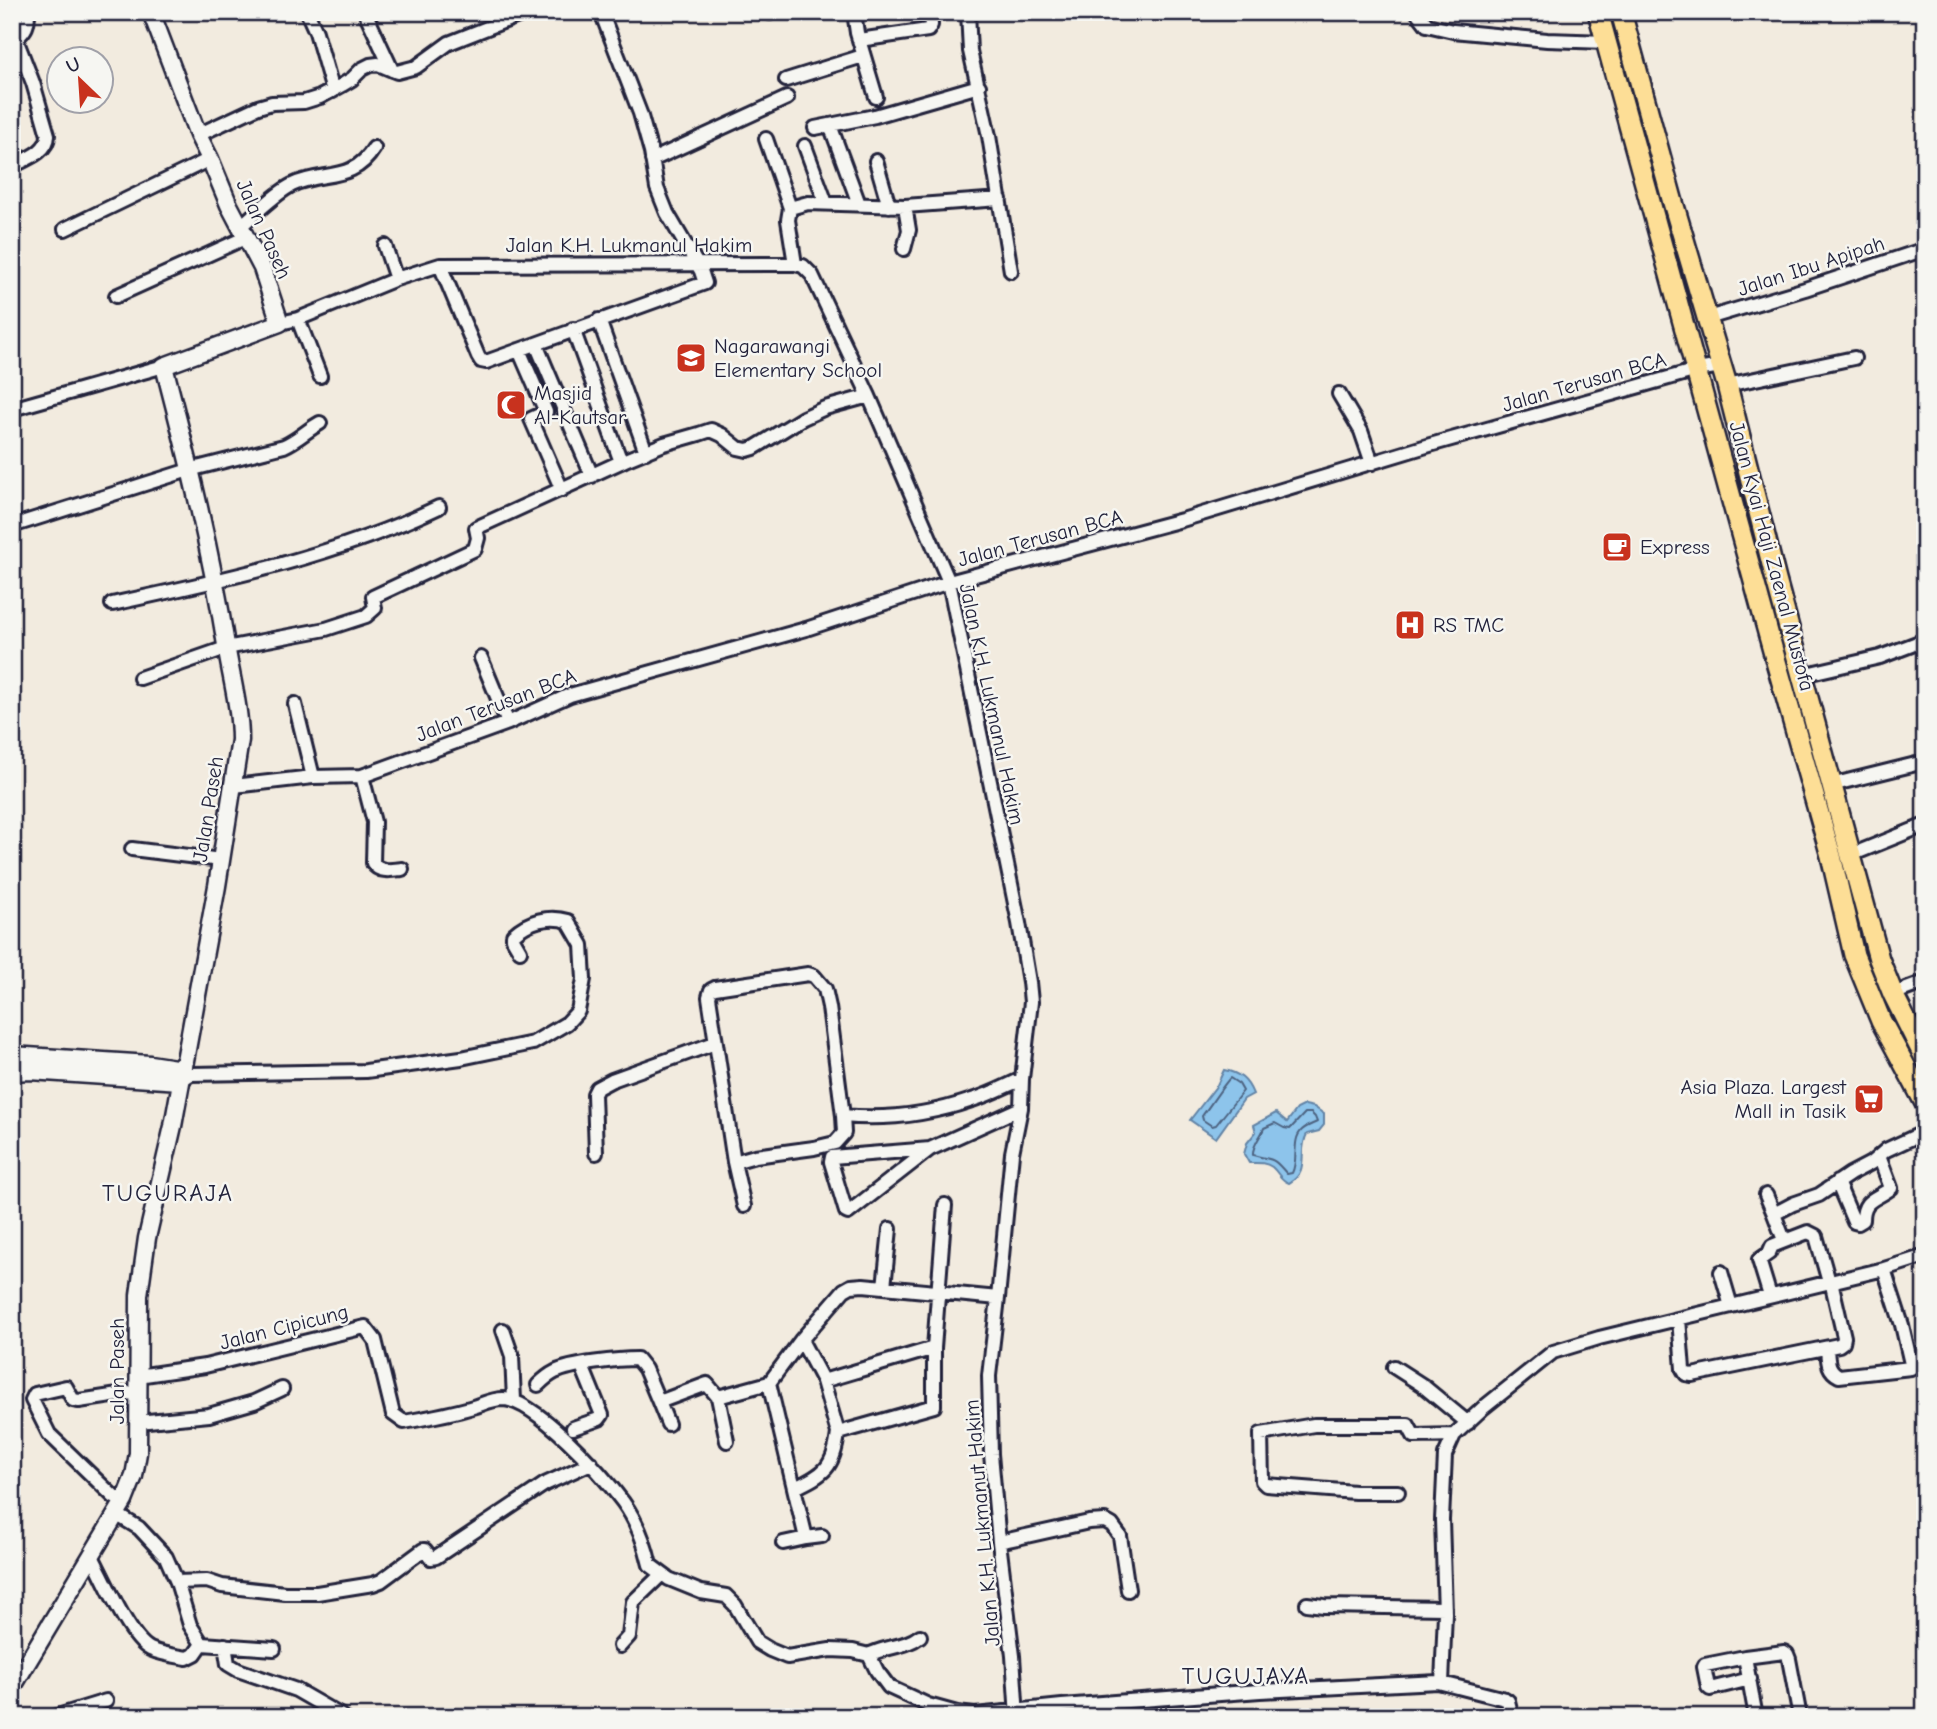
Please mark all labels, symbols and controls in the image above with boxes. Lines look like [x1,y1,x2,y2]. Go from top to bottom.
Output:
north arrow [46,46,116,116]
text: U [63,53,84,78]
street label: Jalan Paseh [231,175,297,283]
street label: Jalan Ibu Apipah [1734,231,1888,301]
street label: Jalan K.H. Lukmanul Hakim [506,233,752,257]
place label: Nagarawangi Elementary School [714,334,882,382]
school or university icon: Nagarawangi Elementary School [674,341,708,375]
street label: Jalan Terusan BCA [1499,347,1669,417]
place label: Masjid Al-Kautsar [534,381,627,429]
mosque icon: Masjid Al-Kautsar [494,388,528,422]
street label: Jalan Kyai Haji Zaenal Mustofa [1724,419,1820,693]
street label: Jalan Terusan BCA [955,504,1125,572]
cafe icon: Express [1600,530,1634,564]
place label: Express [1640,535,1710,559]
street label: Jalan K.H. Lukmanul Hakim [955,581,1029,827]
hospital icon: RS TMC [1393,608,1427,642]
place label: RS TMC [1433,613,1504,637]
street label: Jalan Terusan BCA [413,663,579,747]
street label: Jalan Paseh [188,754,228,864]
place label: Asia Plaza. Largest Mall in Tasik [1680,1075,1847,1123]
supermarket icon: Asia Plaza. Largest Mall in Tasik [1852,1082,1886,1116]
district label: TUGURAJA [102,1179,234,1207]
street label: Jalan Cipicung [217,1299,351,1355]
street label: Jalan Paseh [105,1318,129,1424]
street label: Jalan K.H. Lukmanut Hakim [959,1398,1005,1648]
district label: TUGUJAYA [1182,1662,1310,1690]

